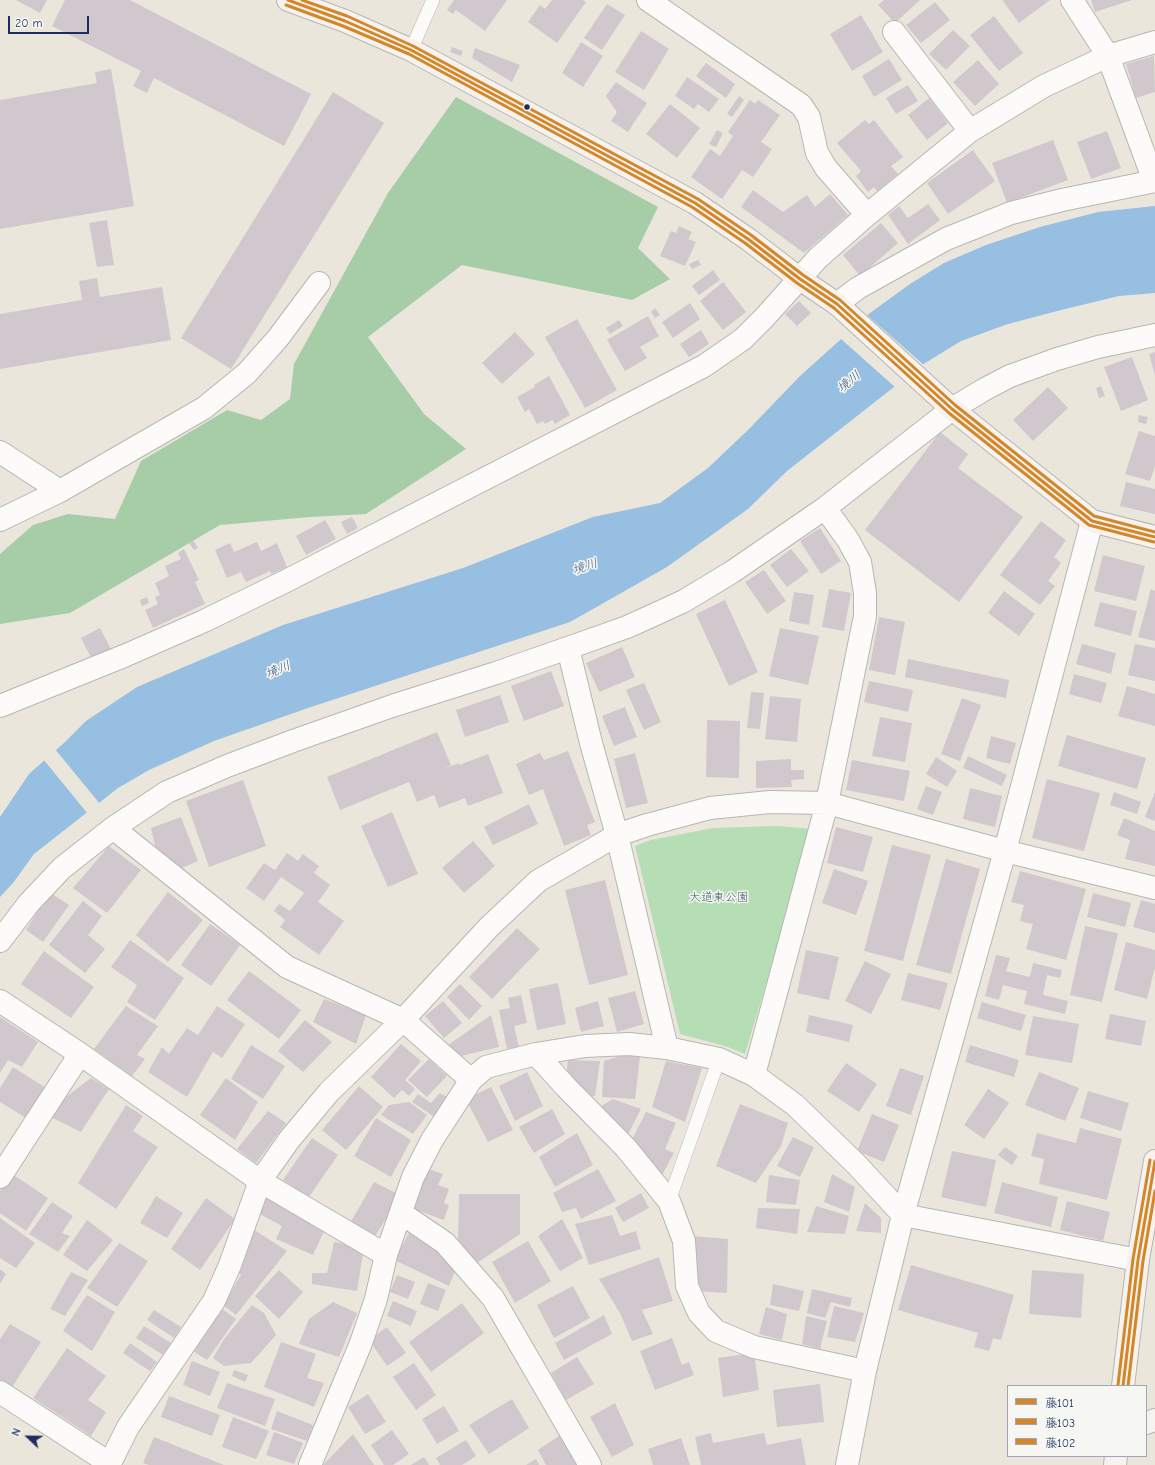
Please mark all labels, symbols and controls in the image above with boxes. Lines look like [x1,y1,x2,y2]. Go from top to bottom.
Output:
scale bar [10,8,91,34]
text: 20 m [15,16,43,30]
unlabelled marker [522,102,532,112]
water label: 境川 [834,368,864,396]
water label: 境川 [570,556,600,578]
water label: 境川 [263,658,293,682]
park label: 大道東公園 [689,891,749,905]
legend [1007,1385,1147,1457]
text: 藤101 [1045,1396,1074,1410]
text: 藤103 [1045,1416,1075,1430]
north arrow [8,1417,48,1457]
text: N [9,1427,24,1438]
text: 藤102 [1045,1436,1075,1450]

